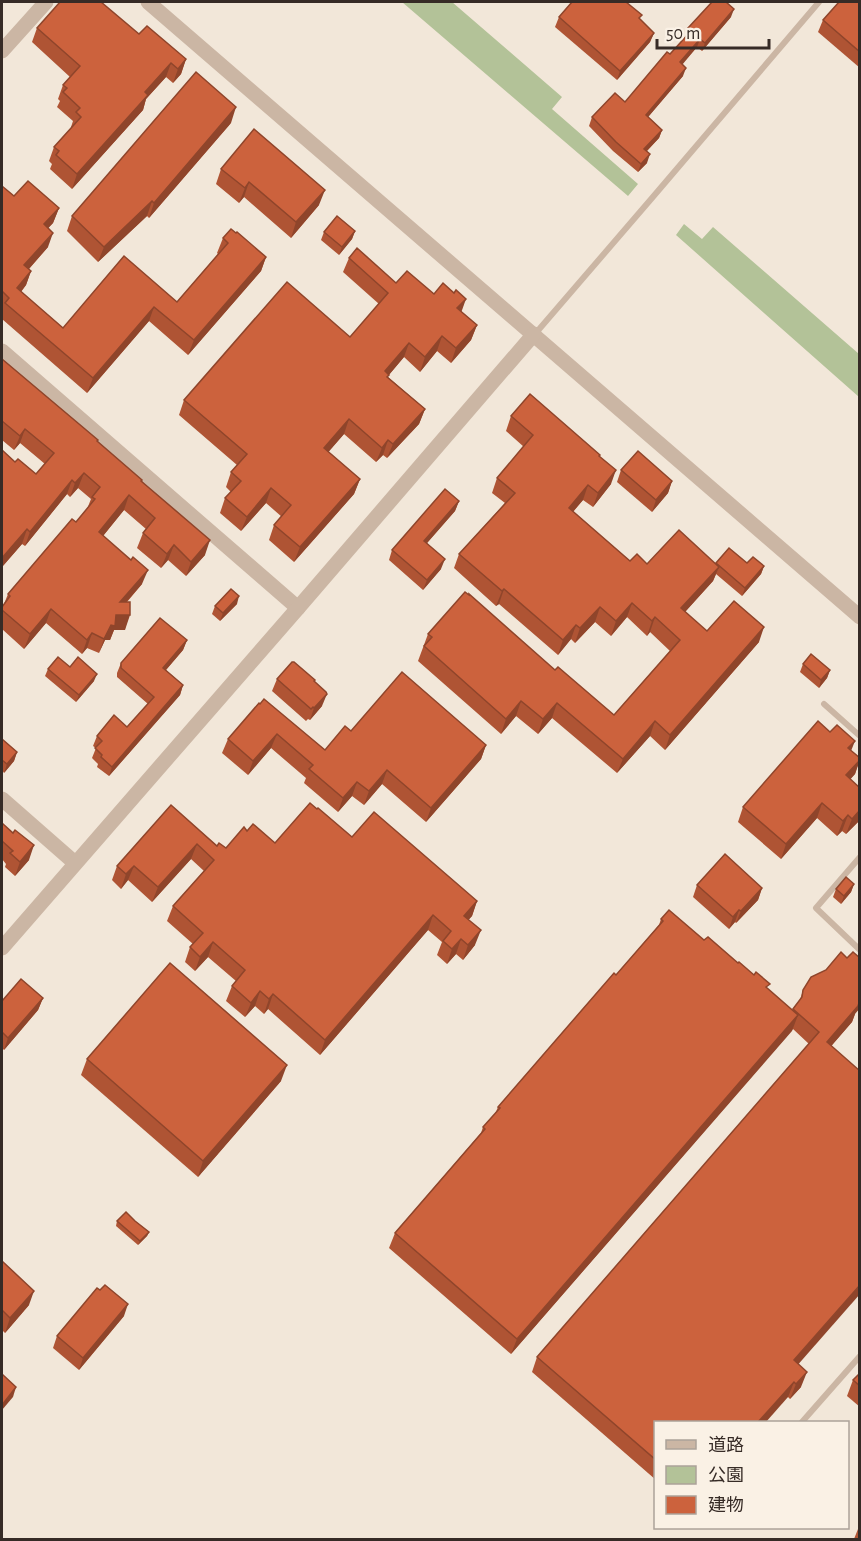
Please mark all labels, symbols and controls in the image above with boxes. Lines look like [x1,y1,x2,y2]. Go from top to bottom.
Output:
scale bar [657,12,770,50]
text: 50 m [666,25,700,43]
legend [654,1421,849,1529]
text: 道路 [708,1435,744,1455]
text: 公園 [708,1466,744,1485]
text: 建物 [708,1495,744,1515]

